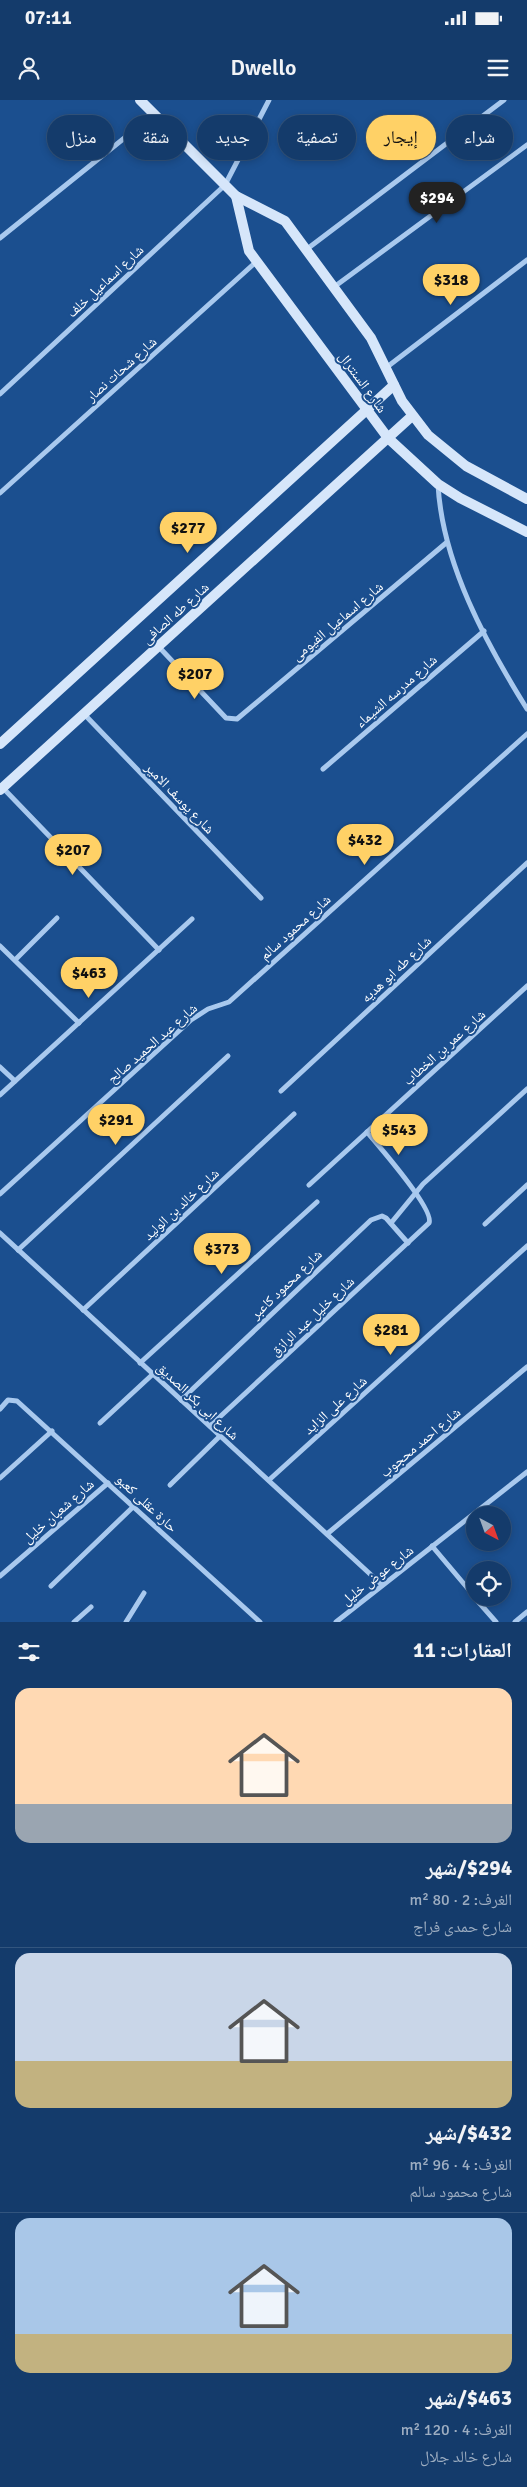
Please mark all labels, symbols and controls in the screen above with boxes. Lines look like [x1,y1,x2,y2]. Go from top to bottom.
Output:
text: 07:11 [25,6,72,30]
icon: person [15,54,43,82]
text: Dwello [231,54,296,81]
icon: menu [484,54,512,82]
chip: منزل [47,115,114,160]
chip: شقة [124,115,187,160]
chip: جديد [197,115,268,160]
chip: تصفية [278,115,356,160]
chip: إيجار [366,115,436,160]
chip: شراء [446,115,513,160]
pin: $294 [407,182,467,224]
text: $294 [420,188,454,208]
street label: شارع اسماعيل خلف [63,241,148,322]
pin: $318 [421,264,481,306]
text: $318 [434,270,468,290]
street label: شارع شحات نصار [82,333,161,407]
street label: شارع السنترال [334,348,391,417]
pin: $277 [158,512,218,554]
text: $277 [171,518,205,538]
street label: شارع اسماعيل الفيومى [288,578,387,665]
street label: شارع طه الصافى [138,579,213,649]
street label: شارع مدرسه الشيماء [352,651,441,732]
pin: $207 [165,658,225,700]
text: $207 [178,664,212,684]
street label: شارع يوسف الامير [140,758,218,838]
pin: $432 [335,824,395,866]
text: $432 [348,830,382,850]
pin: $207 [43,834,103,876]
text: $207 [56,840,90,860]
street label: شارع محمود سالم [256,891,335,964]
street label: شارع طه ابو هديه [358,932,436,1007]
pin: $463 [59,956,119,999]
text: $463 [72,963,106,983]
street label: شارع عبد الحميد صالح [104,1000,201,1088]
street label: شارع عمر بن الخطاب [400,1006,490,1090]
pin: $291 [86,1104,146,1146]
text: $291 [99,1110,133,1130]
pin: $543 [369,1114,429,1156]
text: $543 [382,1120,416,1140]
street label: شارع خالد بن الوليد [140,1165,223,1245]
pin: $373 [192,1232,252,1275]
text: $373 [205,1239,239,1259]
street label: شارع محمود كاعبر [246,1246,326,1324]
street label: شارع خليل عبد الرازق [267,1273,359,1360]
pin: $281 [361,1314,421,1356]
text: $281 [374,1320,408,1340]
street label: شارع ابى بكر الصديق [152,1359,242,1445]
street label: شارع على الزايد [300,1372,371,1439]
street label: شارع احمد محجوب [377,1404,465,1482]
street label: حارة عقلى كعبو [113,1471,181,1536]
street label: شارع شعبان خليل [19,1476,98,1548]
north arrow [466,1506,511,1551]
map controls [466,1506,511,1606]
street label: شارع عوض خليل [338,1542,418,1610]
button: locate [466,1561,511,1606]
text: العقارات: 11 [413,1637,512,1663]
icon: filters [15,1638,43,1666]
icon: home [219,1720,309,1810]
text: $294/شهر [426,1855,512,1881]
text: الغرف: 2 · 80 m² [409,1890,512,1910]
text: شارع حمدى فراج [413,1917,512,1937]
icon: home [219,1986,309,2076]
text: $432/شهر [426,2120,512,2146]
text: الغرف: 4 · 96 m² [409,2155,512,2175]
text: شارع محمود سالم [409,2182,512,2202]
icon: home [219,2251,309,2341]
text: $463/شهر [426,2385,512,2411]
text: الغرف: 4 · 120 m² [401,2420,512,2440]
text: شارع خالد جلال [420,2447,512,2467]

